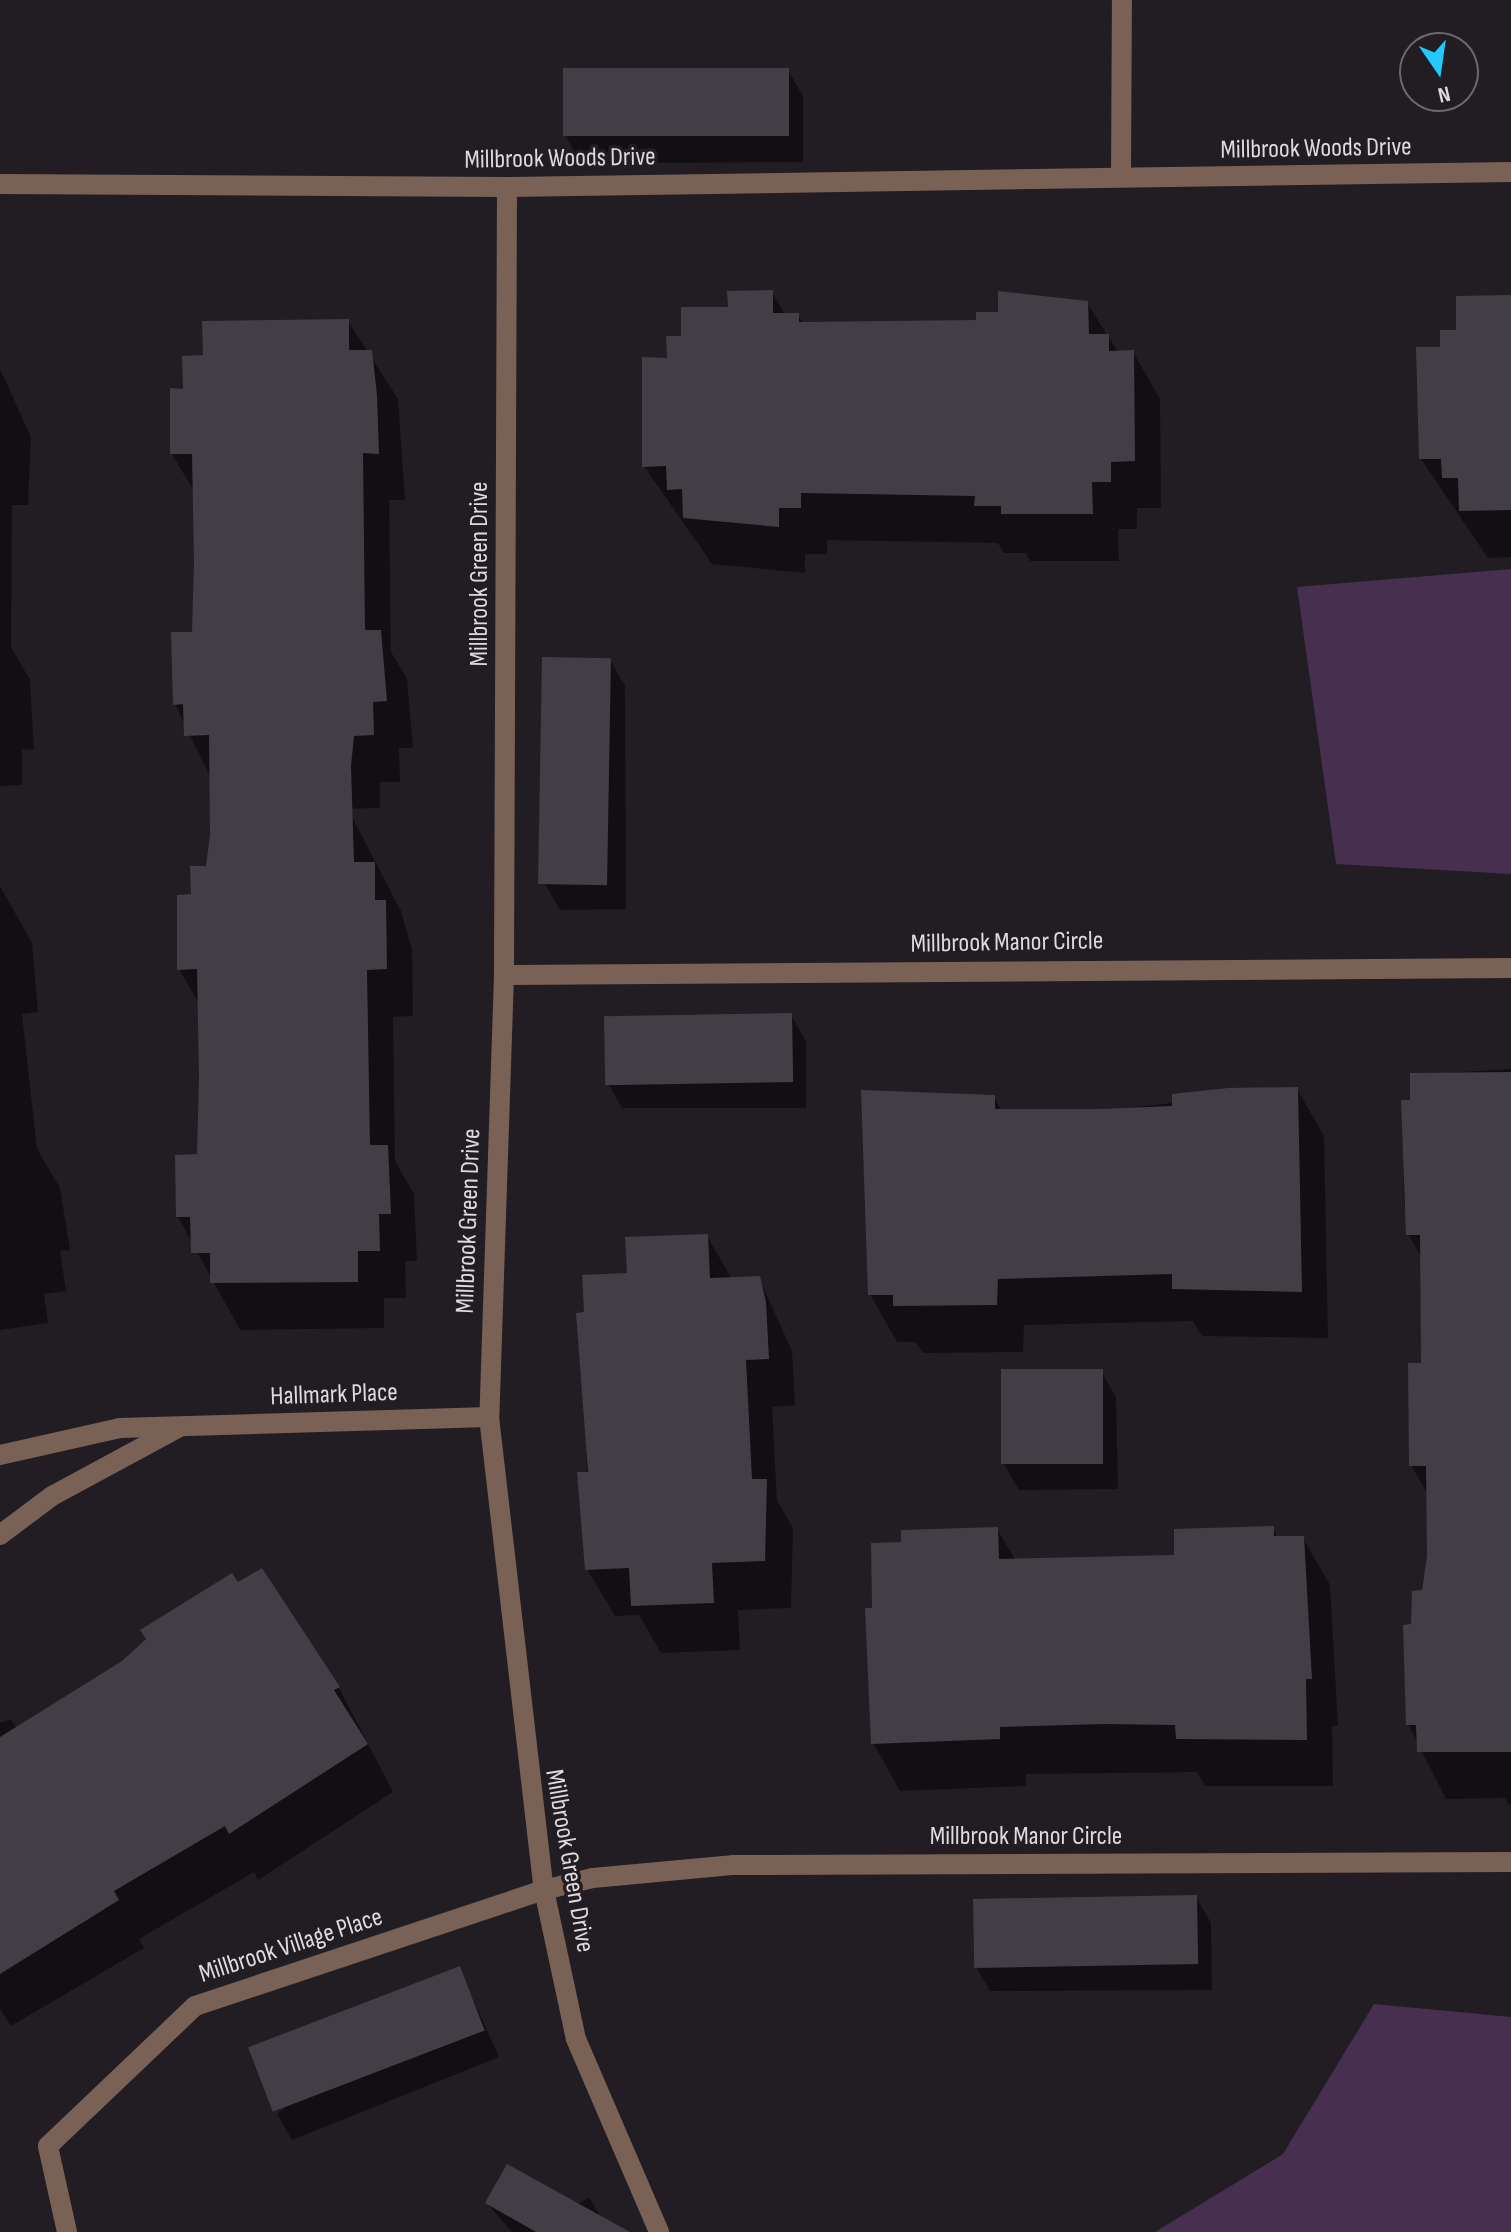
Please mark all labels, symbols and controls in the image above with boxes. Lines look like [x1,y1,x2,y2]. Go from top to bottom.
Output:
north arrow [1399,32,1479,112]
text: N [1435,79,1453,108]
street label: Millbrook Woods Drive [1220,132,1412,166]
street label: Millbrook Woods Drive [464,142,656,176]
street label: Millbrook Green Drive [464,481,496,667]
street label: Millbrook Manor Circle [910,926,1104,960]
street label: Millbrook Green Drive [450,1128,488,1314]
street label: Hallmark Place [270,1377,398,1413]
street label: Millbrook Green Drive [538,1767,600,1955]
street label: Millbrook Manor Circle [930,1821,1122,1853]
street label: Millbrook Village Place [195,1902,387,1990]

